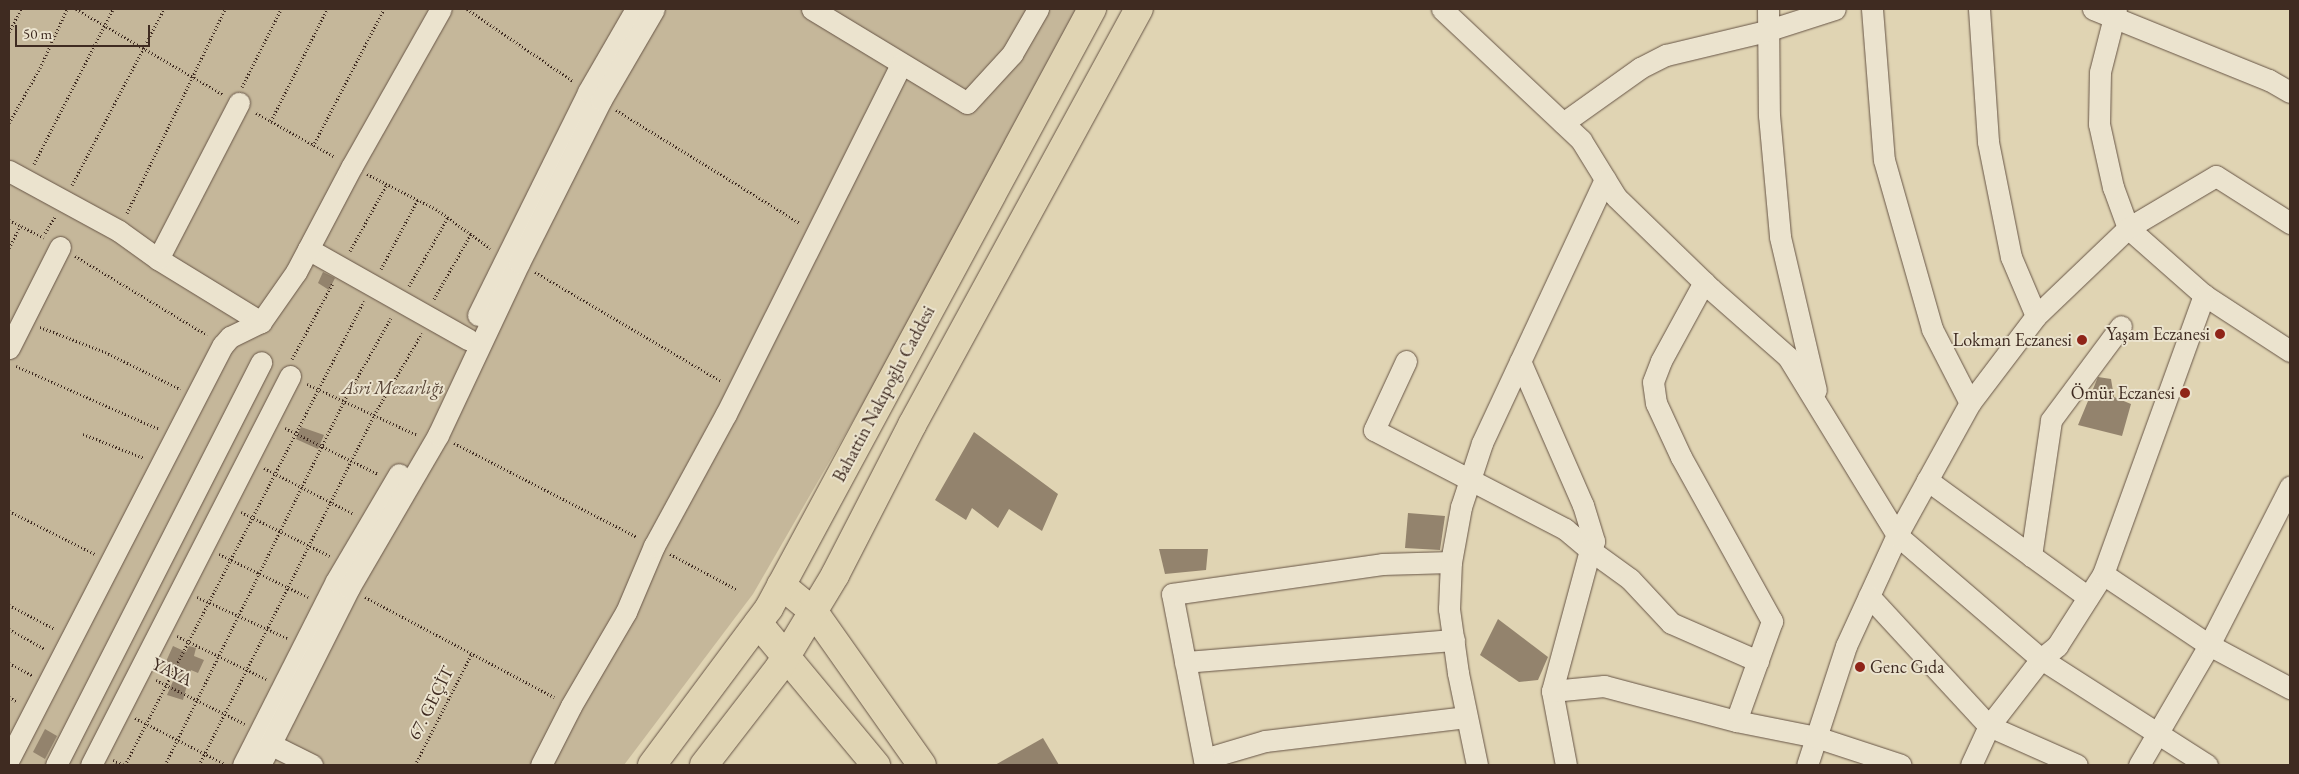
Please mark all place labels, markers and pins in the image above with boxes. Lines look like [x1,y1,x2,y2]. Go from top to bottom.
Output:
place label: Yaşam Eczanesi [2106,323,2210,345]
marker: Yaşam Eczanesi [2214,328,2226,340]
place label: Lokman Eczanesi [1953,329,2072,351]
marker: Lokman Eczanesi [2076,334,2088,346]
place label: Ömür Eczanesi [2071,382,2175,404]
marker: Ömür Eczanesi [2179,387,2191,399]
place label: Genc Gıda [1870,656,1944,678]
marker: Genc Gıda [1854,661,1866,673]

